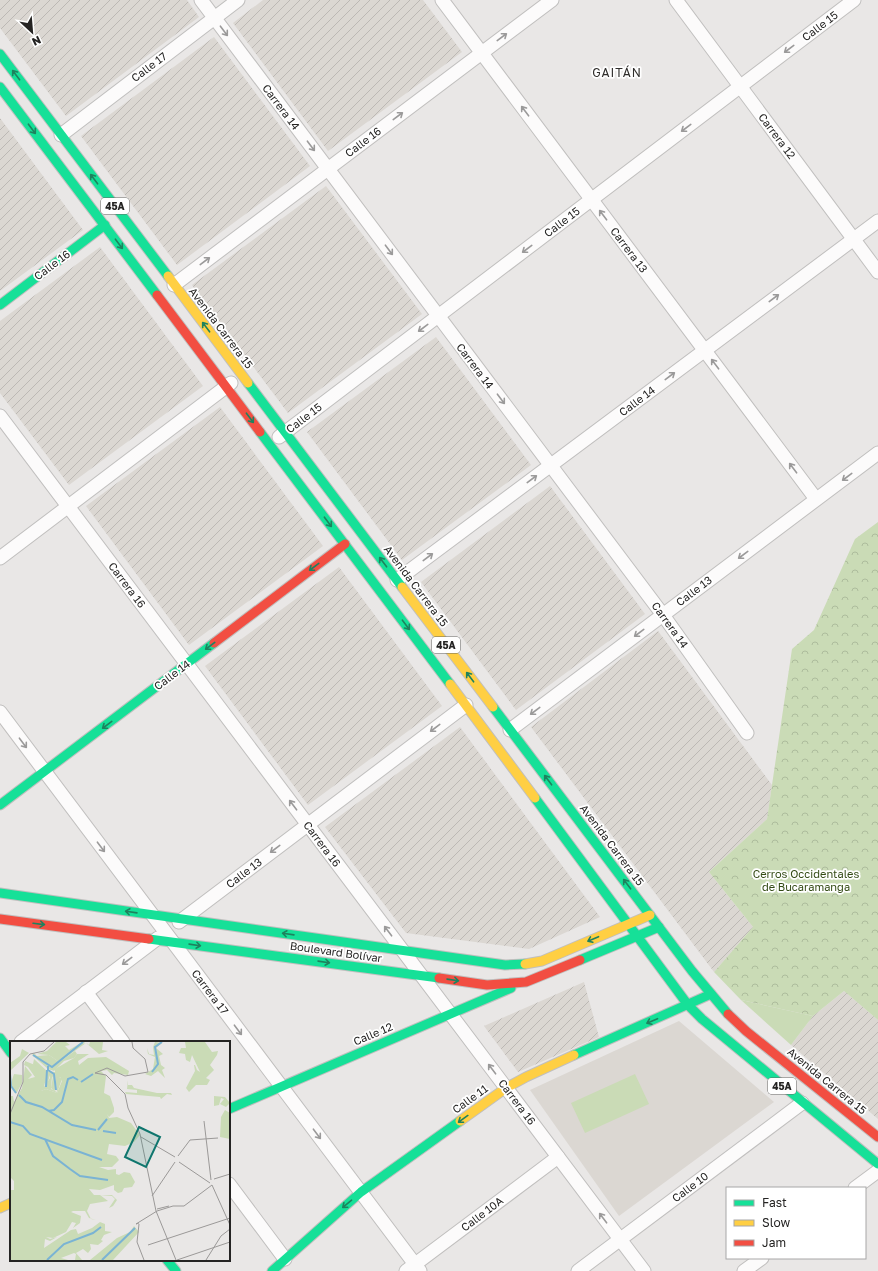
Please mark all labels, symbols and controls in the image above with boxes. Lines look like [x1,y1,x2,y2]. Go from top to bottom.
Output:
street label: Calle 15 [799,8,840,43]
north arrow [12,12,52,52]
one-way arrow [220,26,228,37]
one-way arrow [497,33,508,42]
text: N [30,34,43,49]
one-way arrow [784,45,795,53]
street label: Calle 17 [128,49,169,84]
district label: GAITÁN [592,65,642,80]
one-way arrow [11,69,20,80]
street label: Carrera 14 [260,81,303,132]
one-way arrow [521,106,529,117]
street label: Carrera 12 [756,110,799,161]
one-way arrow [393,111,404,120]
one-way arrow [28,123,36,134]
street label: Calle 16 [342,124,384,159]
one-way arrow [681,124,692,132]
one-way arrow [307,141,315,152]
one-way arrow [90,173,98,184]
road number: 45A [101,198,129,214]
street label: Calle 15 [541,204,582,239]
one-way arrow [599,210,607,221]
street label: Carrera 13 [608,224,651,275]
one-way arrow [114,238,123,249]
one-way arrow [385,245,393,256]
one-way arrow [521,245,532,253]
street label: Calle 16 [31,247,73,282]
one-way arrow [200,257,211,265]
street label: Avenida Carrera 15 [187,285,256,371]
one-way arrow [769,294,780,303]
one-way arrow [202,322,210,333]
one-way arrow [418,323,429,332]
street label: Carrera 14 [454,340,497,391]
one-way arrow [711,359,719,370]
one-way arrow [665,372,676,380]
street label: Calle 14 [616,383,658,418]
one-way arrow [496,393,505,404]
street label: Calle 15 [283,400,324,435]
one-way arrow [245,412,254,423]
one-way arrow [789,463,797,474]
one-way arrow [841,472,852,481]
one-way arrow [527,475,538,483]
one-way arrow [324,516,332,527]
street label: Avenida Carrera 15 [382,543,451,629]
one-way arrow [737,550,748,559]
one-way arrow [423,553,434,561]
one-way arrow [379,556,387,567]
street label: Carrera 16 [106,559,149,610]
one-way arrow [308,563,319,572]
street label: Calle 13 [673,573,714,608]
street label: Carrera 14 [649,599,692,650]
one-way arrow [402,620,410,631]
one-way arrow [633,628,644,637]
road number: 45A [432,637,460,653]
one-way arrow [205,642,216,650]
street label: Calle 14 [151,657,193,692]
one-way arrow [466,671,474,682]
one-way arrow [530,707,541,715]
one-way arrow [101,720,112,729]
one-way arrow [429,724,440,732]
one-way arrow [19,738,28,749]
one-way arrow [544,775,552,786]
one-way arrow [289,800,297,811]
street label: Avenida Carrera 15 [578,802,647,888]
street label: Carrera 16 [301,818,344,869]
one-way arrow [97,842,106,853]
one-way arrow [270,845,281,853]
street label: Calle 13 [223,855,264,890]
park label: Cerros Occidentales de Bucaramanga [753,867,859,893]
one-way arrow [622,879,631,890]
one-way arrow [125,908,138,916]
one-way arrow [32,920,45,928]
one-way arrow [384,926,392,937]
one-way arrow [281,930,294,938]
one-way arrow [587,936,599,944]
street label: Boulevard Bolívar [289,939,384,964]
one-way arrow [188,941,201,949]
one-way arrow [122,957,133,966]
one-way arrow [317,958,330,966]
street label: Carrera 17 [189,967,232,1017]
one-way arrow [446,976,459,984]
one-way arrow [647,1017,659,1025]
street label: Calle 12 [351,1019,394,1048]
one-way arrow [234,1024,243,1035]
inset map [10,1041,230,1261]
street label: Avenida Carrera 15 [785,1045,869,1116]
one-way arrow [487,1063,496,1074]
street label: Carrera 16 [496,1076,539,1127]
road number: 45A [768,1078,796,1094]
street label: Calle 11 [450,1081,490,1116]
one-way arrow [458,1114,469,1123]
one-way arrow [312,1128,321,1139]
street label: Calle 10 [669,1169,710,1204]
legend [726,1187,866,1259]
street label: Calle 10A [458,1193,506,1234]
text: Fast [762,1195,787,1210]
one-way arrow [341,1199,352,1208]
one-way arrow [599,1212,608,1223]
text: Slow [762,1215,790,1230]
text: Jam [762,1235,786,1250]

